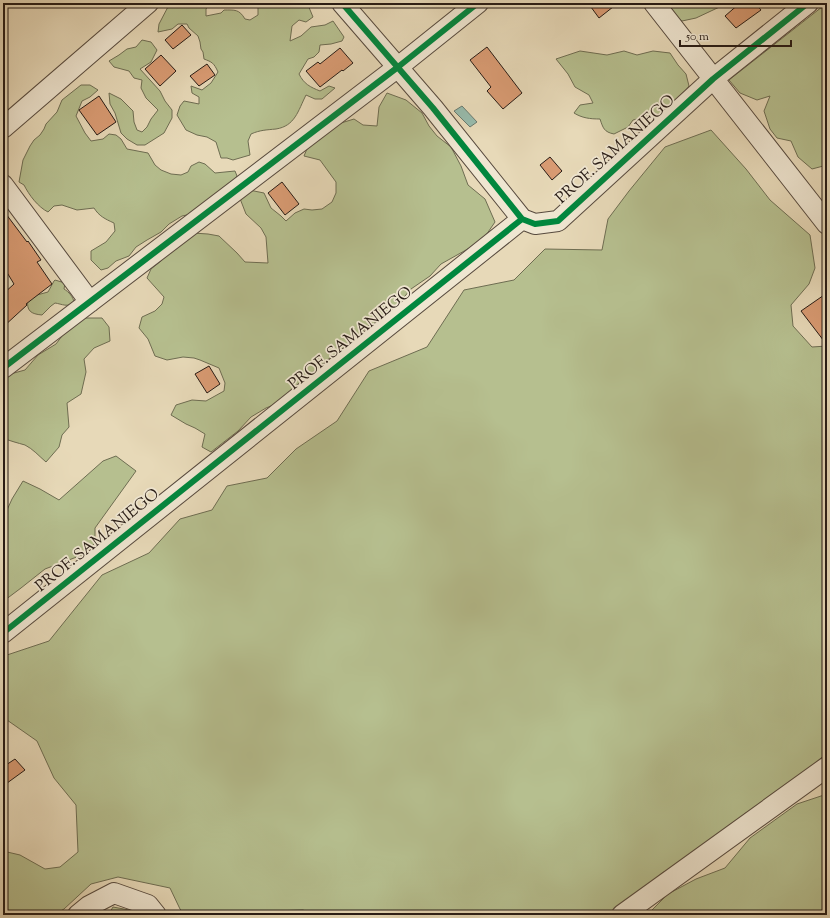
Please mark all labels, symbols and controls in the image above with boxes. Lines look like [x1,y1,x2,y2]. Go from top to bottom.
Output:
scale bar [680,22,791,48]
text: 50 m [685,28,709,46]
street label: PROF. SAMANIEGO [551,90,681,210]
street label: PROF. SAMANIEGO [284,282,418,396]
street label: PROF. SAMANIEGO [31,484,165,598]

